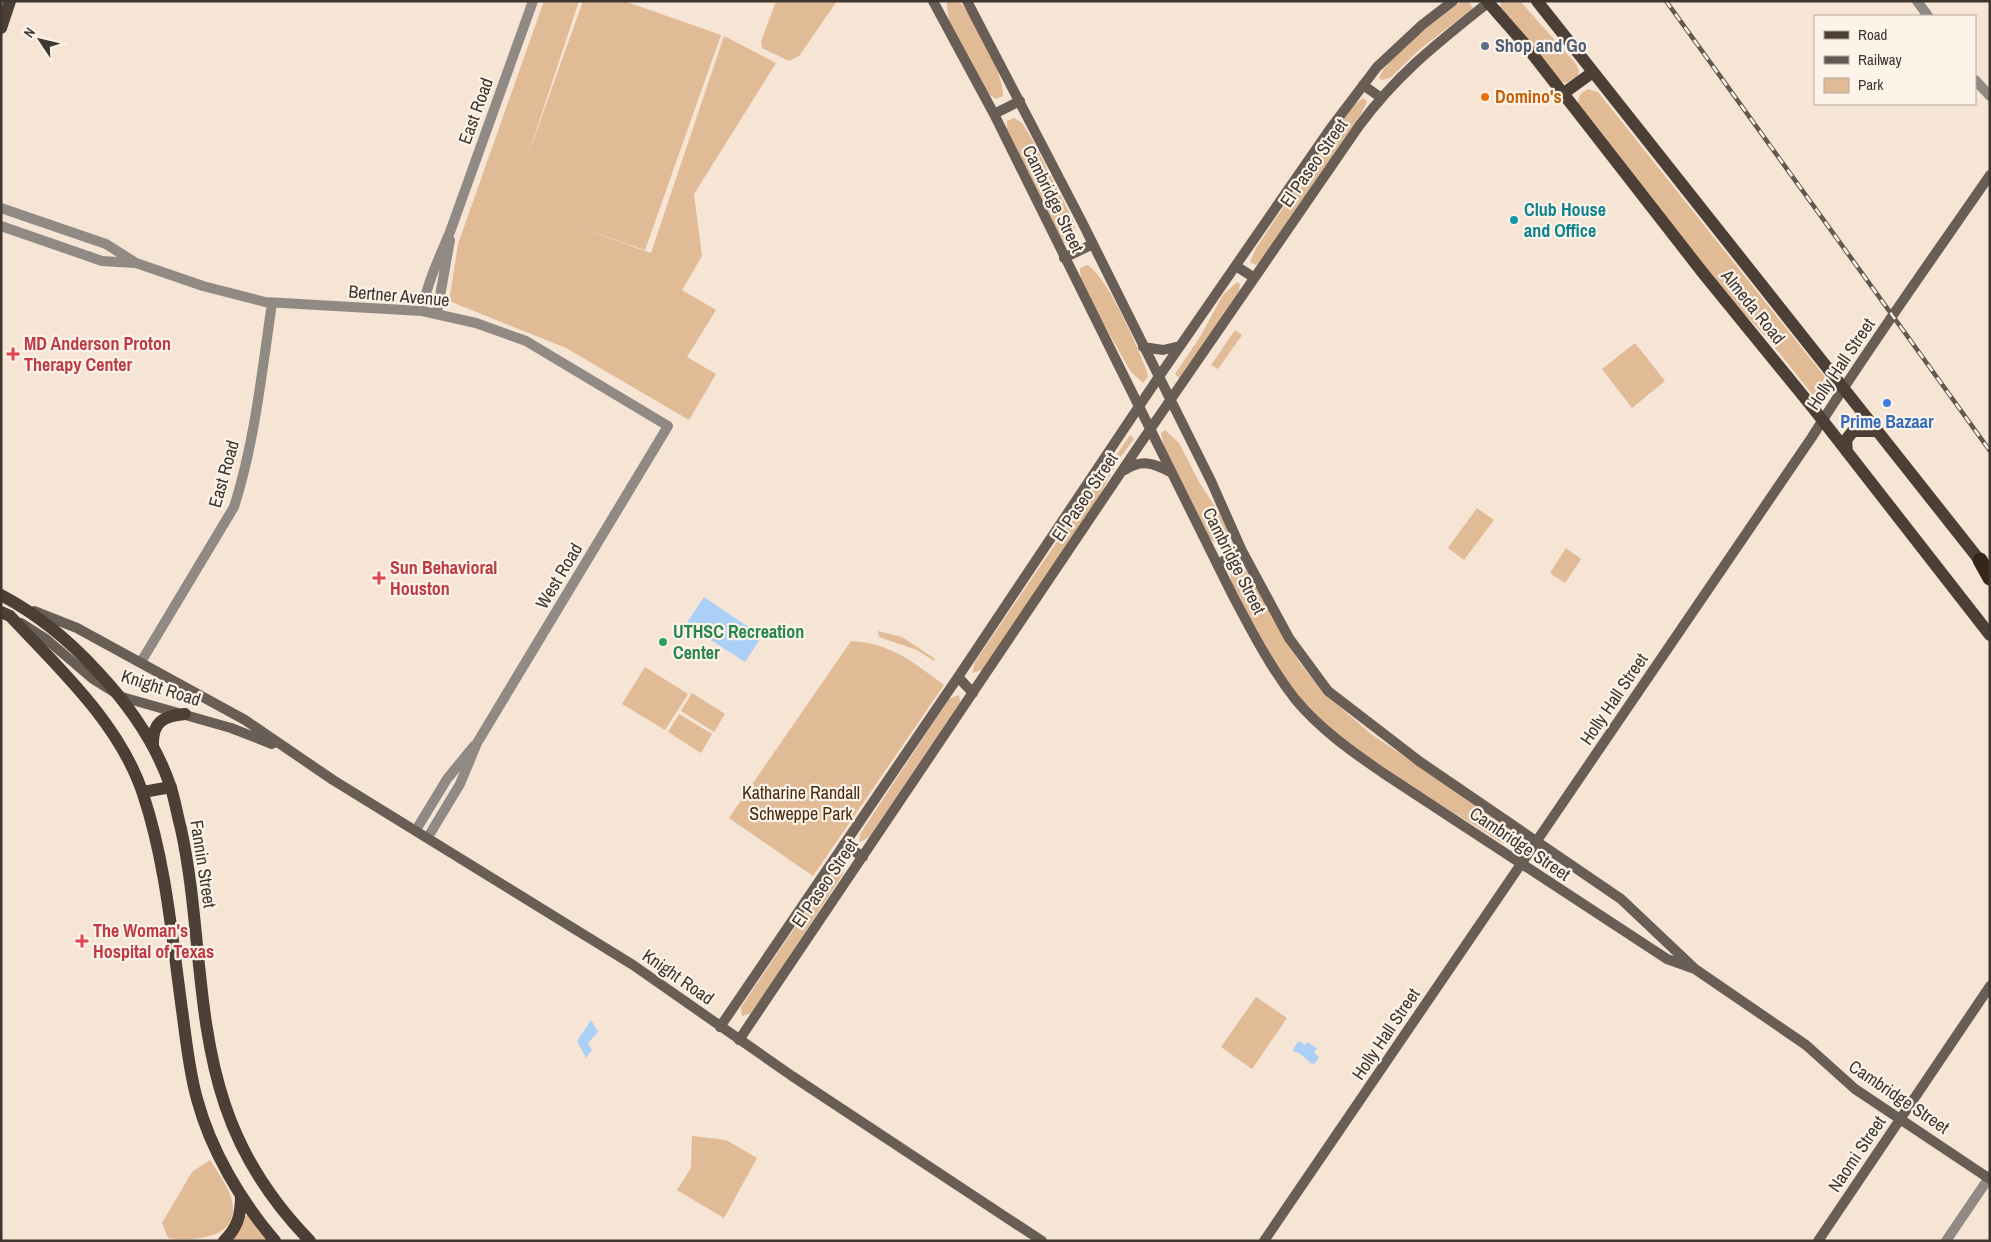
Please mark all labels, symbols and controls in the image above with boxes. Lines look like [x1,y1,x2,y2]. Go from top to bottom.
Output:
north arrow [15,15,65,65]
legend [1814,15,1976,105]
text: N [20,24,39,41]
text: Road [1858,24,1887,45]
place label: Shop and Go [1495,33,1587,58]
marker: Shop and Go [1479,40,1491,52]
text: Railway [1858,49,1903,70]
street label: East Road [452,74,499,147]
text: Park [1858,74,1884,95]
place label: Domino's [1495,84,1562,109]
marker: Domino's [1479,91,1491,103]
street label: El Paseo Street [1274,114,1353,212]
street label: Cambridge Street [1017,141,1090,257]
place label: Club House and Office [1524,197,1606,243]
marker: Club House and Office [1508,214,1520,226]
street label: Almeda Road [1715,263,1791,349]
street label: Bertner Avenue [347,279,451,312]
street label: Holly Hall Street [1801,313,1881,415]
place label: MD Anderson Proton Therapy Center [24,331,171,377]
marker: MD Anderson Proton Therapy Center [6,347,20,361]
marker: Prime Bazaar [1881,397,1893,409]
place label: Prime Bazaar [1840,409,1934,434]
street label: East Road [202,437,245,510]
street label: El Paseo Street [1046,447,1124,546]
street label: Cambridge Street [1197,503,1272,618]
street label: West Road [529,538,588,613]
place label: Sun Behavioral Houston [390,555,497,601]
marker: Sun Behavioral Houston [372,571,386,585]
place label: UTHSC Recreation Center [673,619,804,665]
marker: UTHSC Recreation Center [657,636,669,648]
street label: Holly Hall Street [1574,648,1654,750]
street label: Knight Road [118,663,204,712]
park label: Katharine Randall Schweppe Park [742,780,860,826]
street label: Cambridge Street [1465,801,1576,887]
street label: Fannin Street [184,818,223,910]
street label: El Paseo Street [786,833,864,932]
place label: The Woman's Hospital of Texas [93,918,214,964]
marker: The Woman's Hospital of Texas [75,934,89,948]
street label: Knight Road [638,943,719,1010]
street label: Holly Hall Street [1346,983,1426,1085]
street label: Cambridge Street [1844,1054,1955,1140]
street label: Naomi Street [1822,1111,1891,1197]

